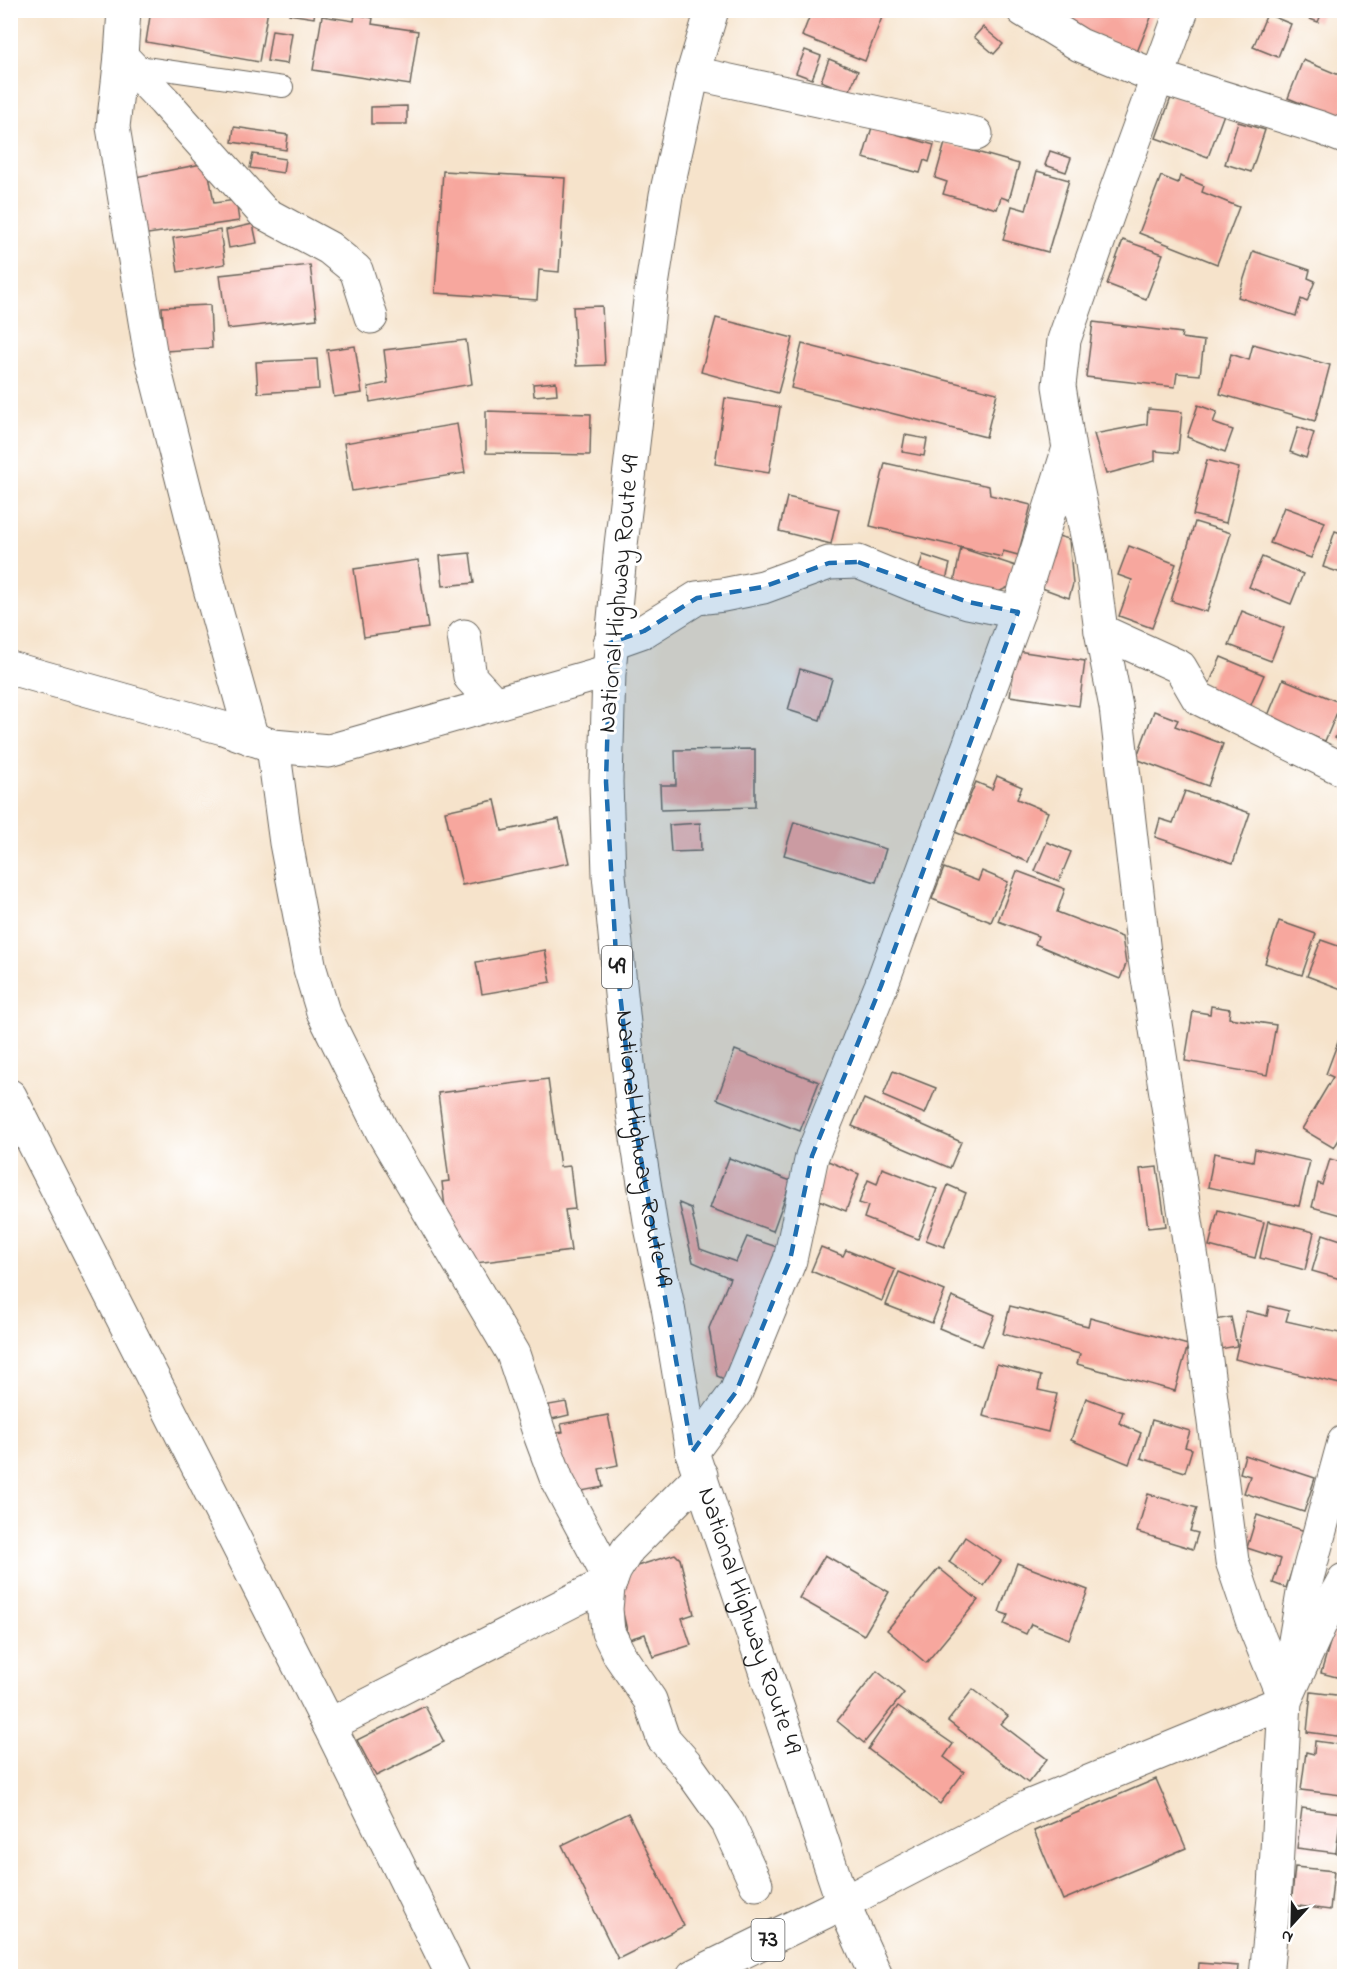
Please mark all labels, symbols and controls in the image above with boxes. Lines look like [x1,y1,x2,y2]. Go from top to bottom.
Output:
street label: National Highway Route 49 [589,453,651,735]
road number: 49 [602,946,632,988]
street label: National Highway Route 49 [604,1008,682,1291]
street label: National Highway Route 49 [686,1483,811,1760]
north arrow [1262,1894,1322,1954]
road number: 73 [752,1919,784,1961]
text: N [1277,1923,1297,1949]

